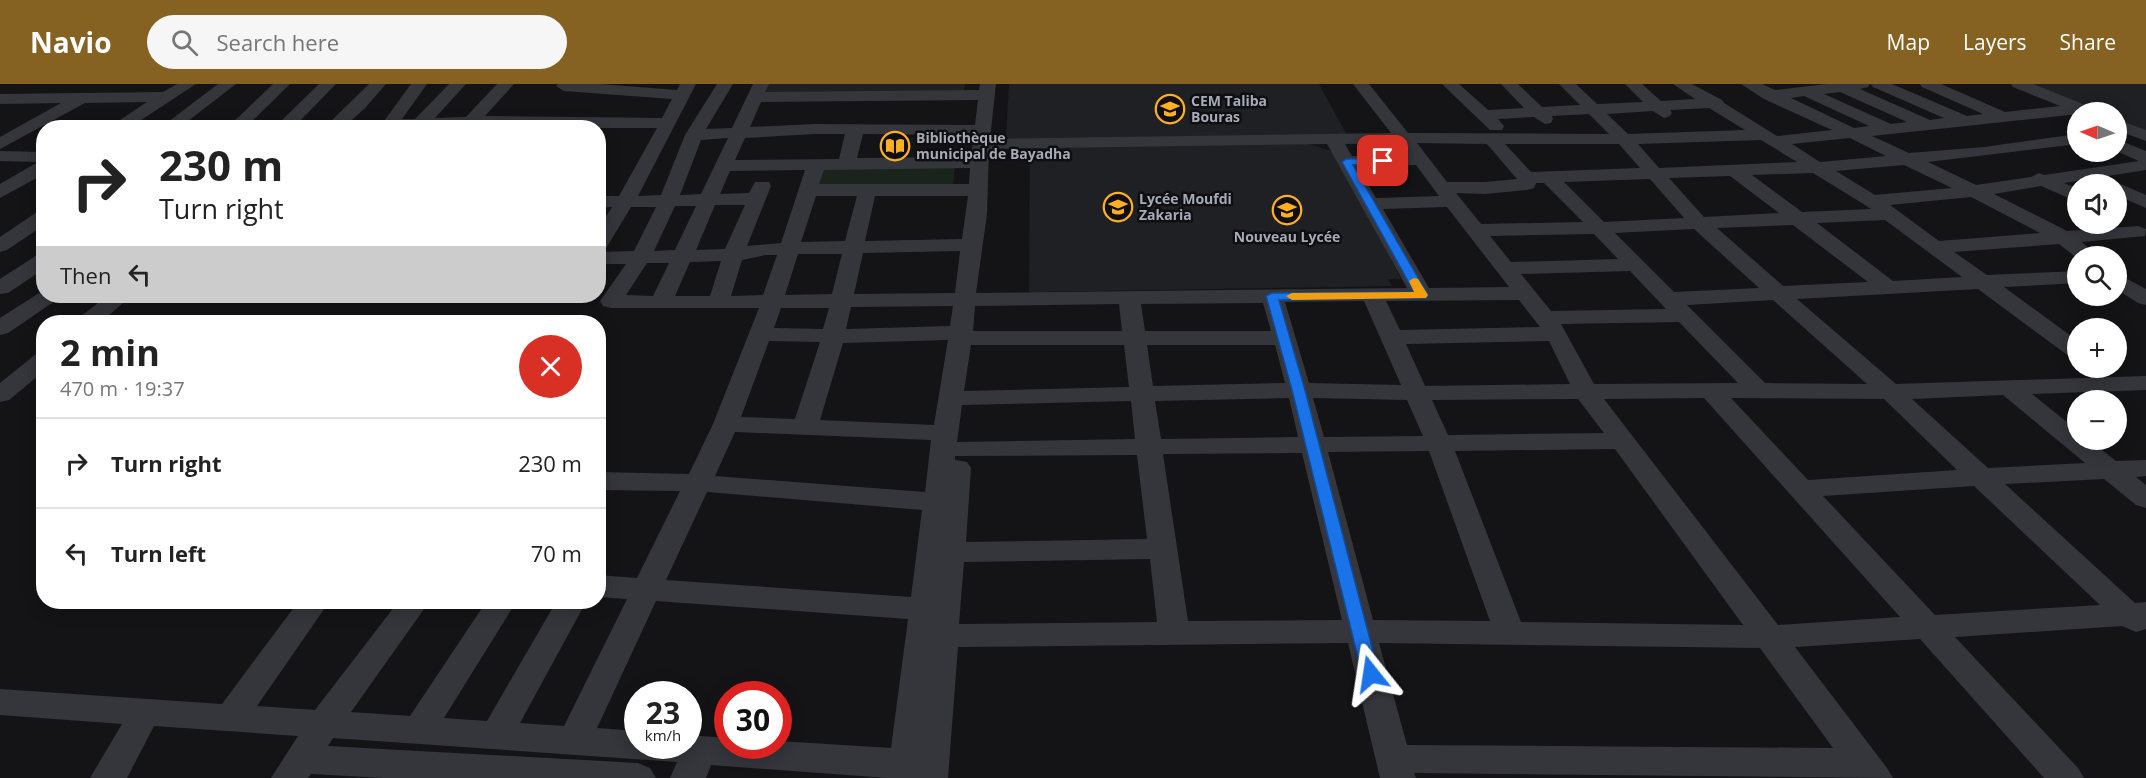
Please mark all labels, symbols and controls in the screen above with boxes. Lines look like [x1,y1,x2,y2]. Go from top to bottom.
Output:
search box [147,15,567,69]
text: Navio [30,23,111,61]
icon: search [168,26,201,59]
text: Search here [216,27,339,57]
text: Map [1887,28,1930,56]
text: Layers [1963,28,2027,56]
text: Share [2060,28,2116,56]
place label: CEM Taliba Bouras [1191,91,1267,126]
school or university icon: CEM Taliba Bouras [1154,93,1186,125]
north arrow [2067,102,2127,162]
map controls [2067,102,2127,450]
place label: Bibliothèque municipal de Bayadha [916,128,1071,163]
library icon: Bibliothèque municipal de Bayadha [879,130,911,162]
pin [1357,135,1408,186]
text: 230 m [159,136,283,193]
icon: right [60,144,138,222]
icon: arrive [1366,144,1399,177]
button: sound [2067,174,2127,234]
place label: Lycée Moufdi Zakaria [1139,189,1232,224]
text: Turn right [159,190,284,227]
school or university icon: Lycée Moufdi Zakaria [1102,191,1134,223]
school or university icon: Nouveau Lycée [1271,194,1303,226]
place label: Nouveau Lycée [1234,227,1340,246]
button: search [2067,246,2127,306]
icon: left [123,258,156,291]
text: Then [60,260,111,290]
button: + [2067,318,2127,378]
text: 2 min [60,328,160,377]
button: close [519,335,582,398]
text: 470 m · 19:37 [60,375,185,402]
button: − [2067,390,2127,450]
icon: right [60,447,93,480]
text: Turn right [111,448,222,478]
text: 230 m [518,448,582,478]
icon: left [60,537,93,570]
text: Turn left [111,538,206,568]
text: 70 m [531,538,582,568]
position arrow [1339,642,1403,706]
speed limit sign: 30 [714,681,792,759]
text: 23 [646,692,680,733]
text: km/h [645,725,681,745]

